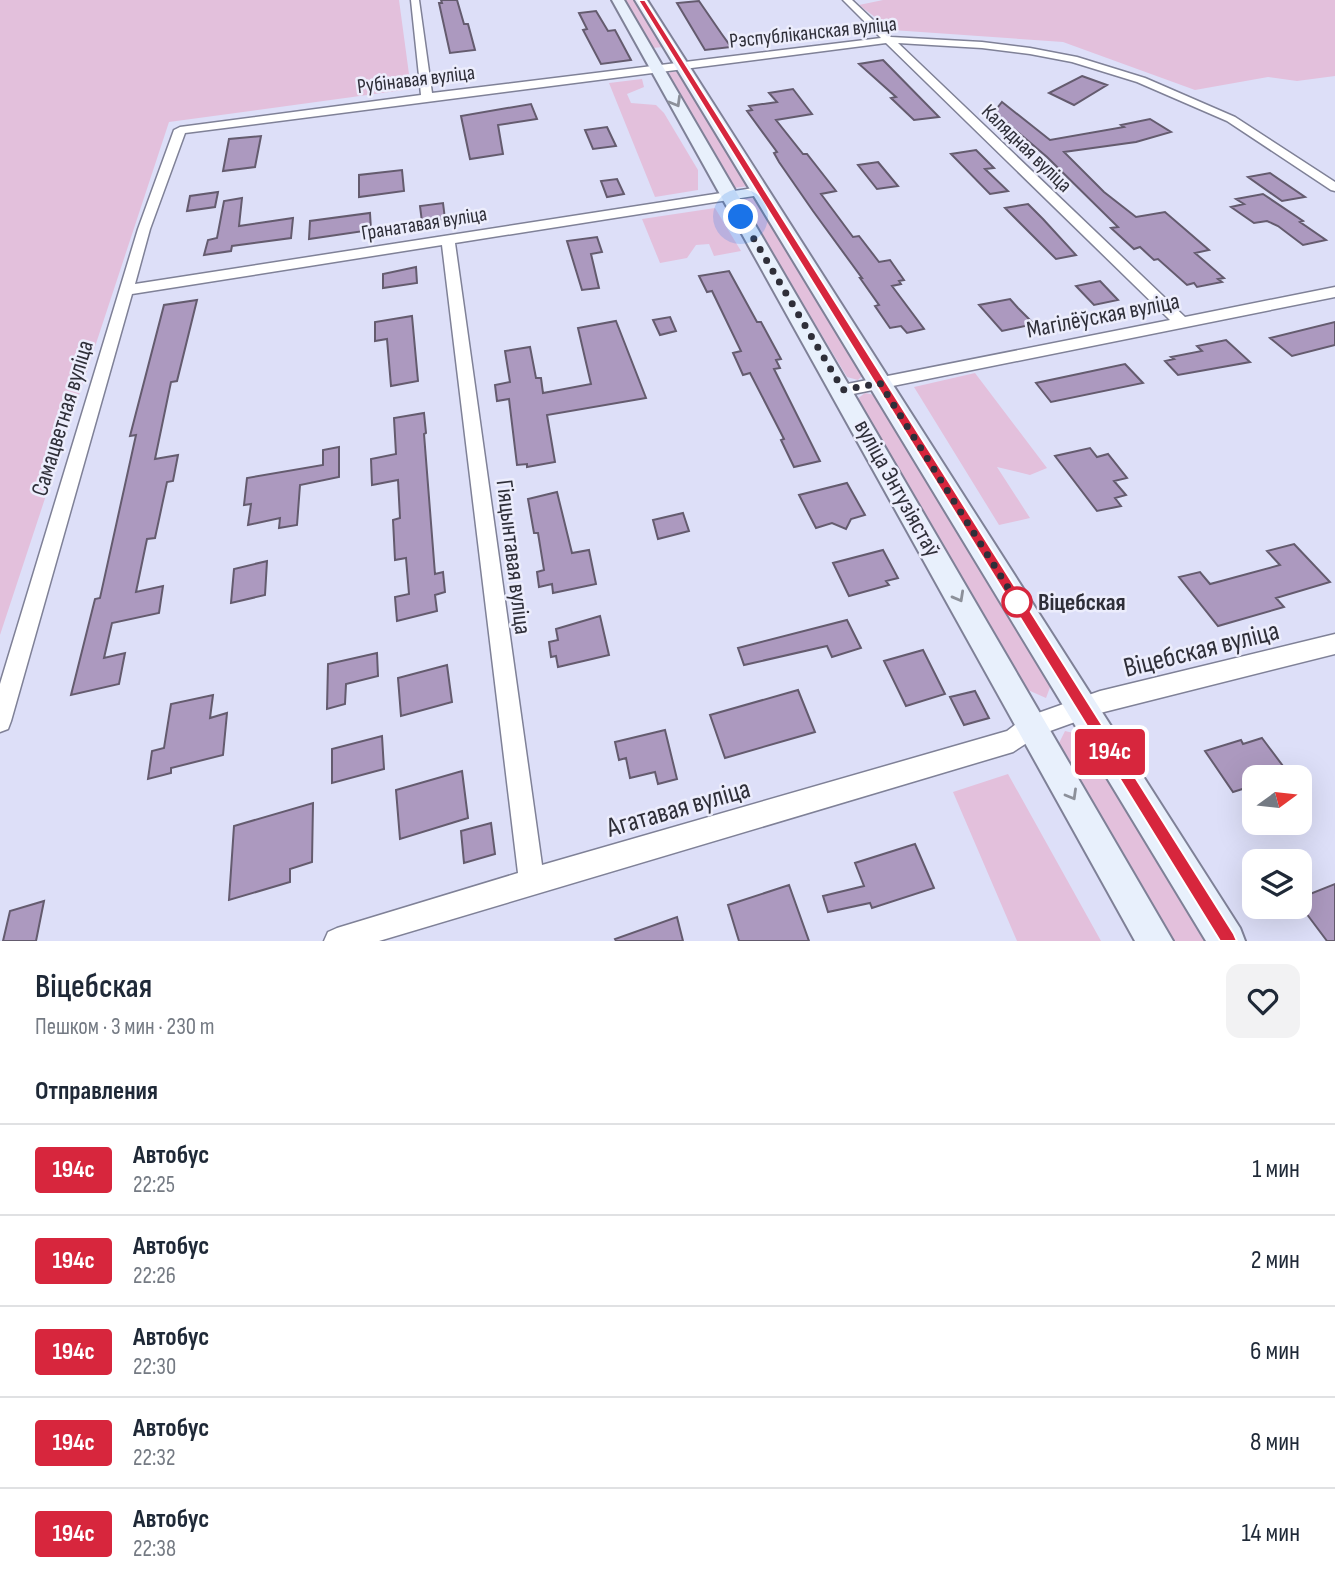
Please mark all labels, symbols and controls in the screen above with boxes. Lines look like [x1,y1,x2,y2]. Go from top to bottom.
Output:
street label: Рэспубліканская вуліца [728,11,898,54]
street label: Рубінавая вуліца [356,60,476,99]
one-way arrow [668,95,681,107]
street label: Калядная вуліца [976,99,1077,198]
your location [723,199,758,234]
street label: Гранатавая вуліца [359,201,489,246]
street label: Магілёўская вуліца [1024,286,1182,345]
street label: Самацветная вуліца [25,337,100,500]
street label: вуліца Энтузіястаў [848,415,947,562]
street label: Гіяцынтавая вуліца [490,478,537,636]
marker: Віцебская [1002,587,1032,617]
place label: Віцебская [1038,588,1126,617]
one-way arrow [951,590,964,602]
street label: Віцебская вуліца [1120,614,1283,685]
line badge: 194с [1061,729,1159,775]
text: 194с [1089,737,1131,766]
north arrow [1242,765,1312,835]
map controls [1242,765,1312,919]
street label: Агатавая вуліца [602,772,754,845]
one-way arrow [1064,787,1077,800]
button: layers [1242,849,1312,919]
button: heart [1226,964,1300,1038]
text: Віцебская [35,967,152,1007]
text: Пешком · 3 мин · 230 m [35,1013,214,1041]
text: Отправления [35,1076,158,1107]
text: Автобус [133,1140,209,1171]
text: 1 мин [1252,1154,1300,1185]
text: 194с [52,1155,95,1184]
text: 22:25 [133,1171,175,1199]
text: Автобус [133,1231,209,1262]
text: 2 мин [1251,1245,1300,1276]
text: 194с [52,1246,95,1275]
text: 22:26 [133,1262,176,1290]
text: Автобус [133,1322,209,1353]
text: 6 мин [1250,1336,1300,1367]
text: 194с [52,1337,95,1366]
text: 22:30 [133,1353,176,1381]
text: Автобус [133,1413,209,1444]
text: 8 мин [1250,1427,1300,1458]
text: 194с [52,1428,95,1457]
text: 22:32 [133,1444,175,1472]
text: Автобус [133,1504,209,1535]
text: 14 мин [1241,1518,1300,1549]
text: 194с [52,1519,95,1548]
text: 22:38 [133,1535,176,1563]

